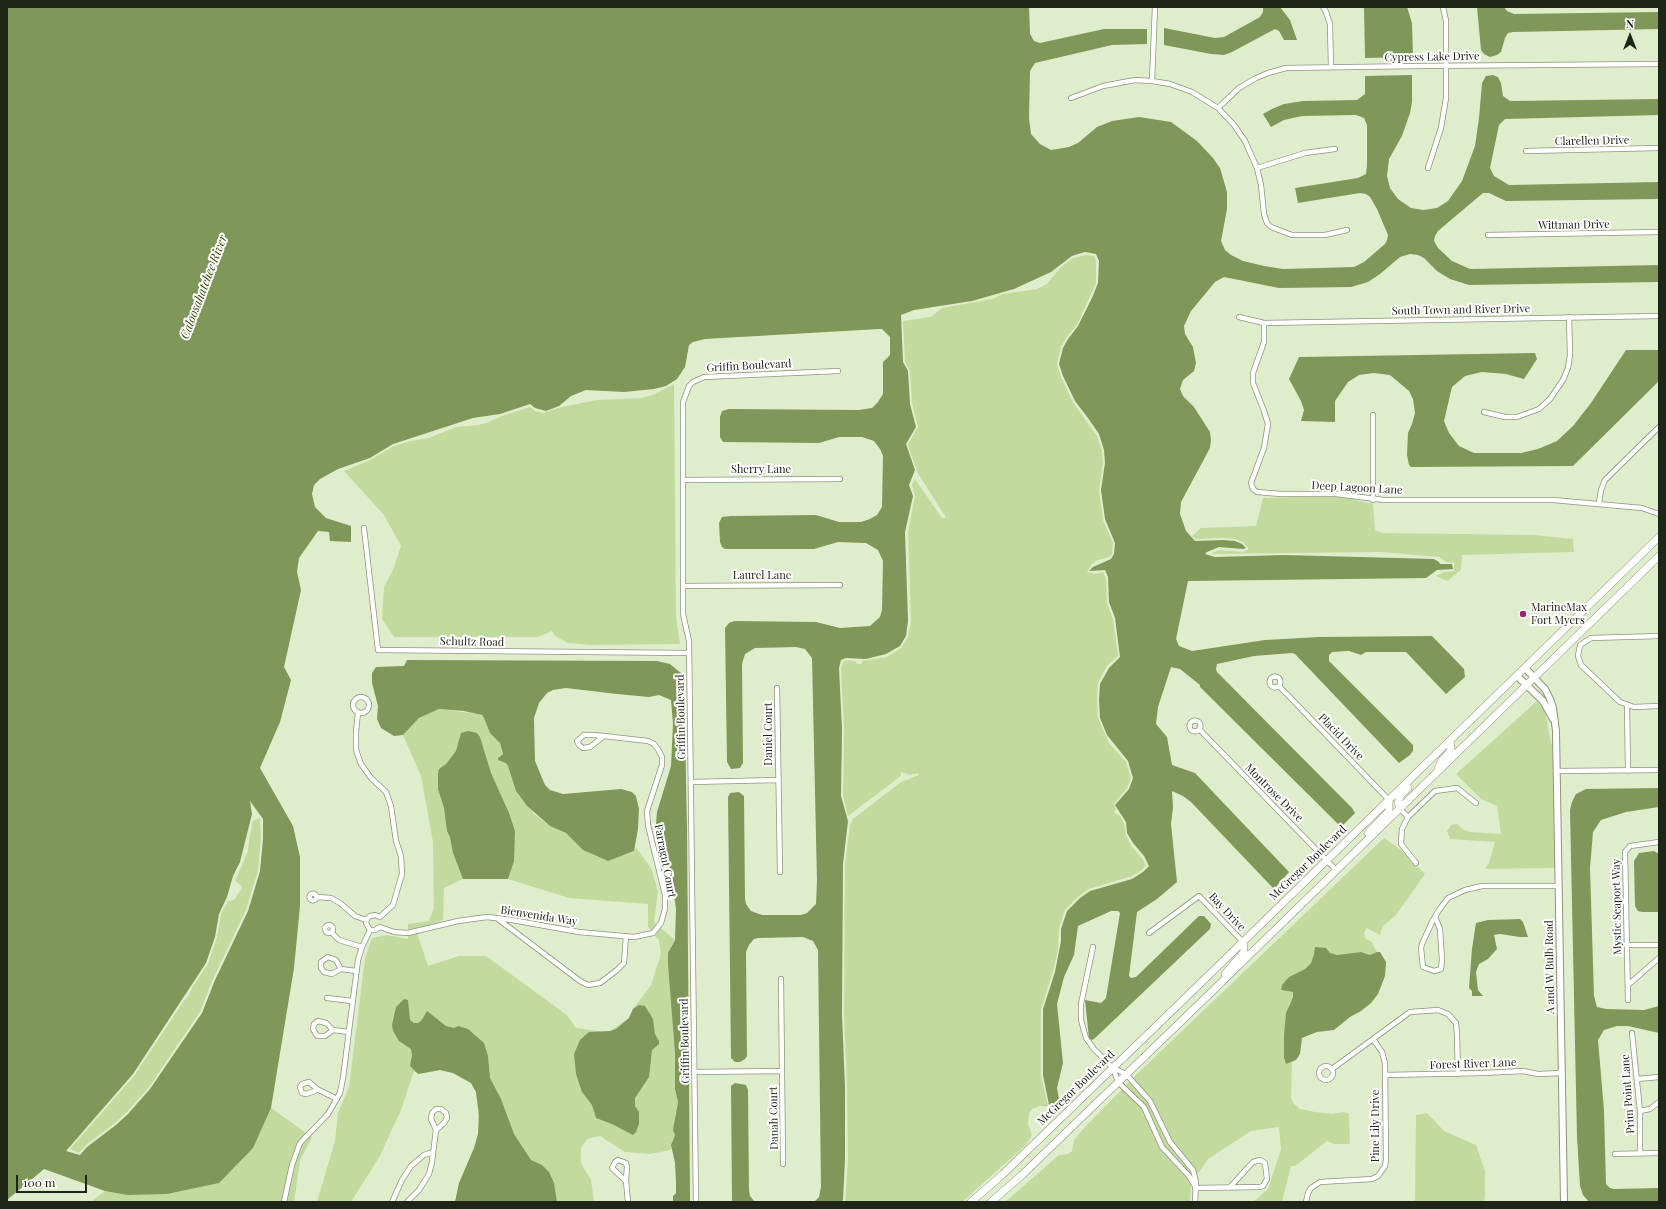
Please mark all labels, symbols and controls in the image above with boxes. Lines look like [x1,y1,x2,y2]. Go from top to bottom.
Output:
north arrow [1610,16,1650,56]
text: N [1626,16,1634,31]
street label: Cypress Lake Drive [1384,50,1480,64]
street label: Clarellen Drive [1555,134,1629,148]
street label: Wittman Drive [1538,218,1610,232]
water label: Caloosahatchee River [178,233,230,341]
street label: South Town and River Drive [1392,302,1530,318]
street label: Griffin Boulevard [706,357,792,375]
street label: Sherry Lane [731,463,791,477]
street label: Deep Lagoon Lane [1311,479,1403,497]
street label: Laurel Lane [733,569,791,583]
place label: MarineMax Fort Myers [1531,601,1587,627]
marker: MarineMax Fort Myers [1518,609,1528,619]
street label: Schultz Road [440,635,504,649]
street label: Griffin Boulevard [674,674,688,760]
street label: Daniel Court [762,702,776,766]
street label: Placid Drive [1316,711,1366,763]
street label: Montrose Drive [1242,761,1306,825]
street label: Farragut Court [651,823,679,899]
street label: McGregor Boulevard [1267,823,1349,903]
street label: Mystic Seaport Way [1610,859,1624,955]
street label: Bay Drive [1206,890,1248,934]
street label: Bienvenida Way [500,903,578,929]
street label: A and W Bulb Road [1543,920,1557,1014]
street label: Griffin Boulevard [678,998,692,1084]
street label: McGregor Boulevard [1035,1048,1117,1128]
street label: Prim Point Lane [1619,1054,1637,1134]
street label: Forest River Lane [1429,1056,1517,1072]
street label: Danah Court [767,1086,781,1150]
street label: Pine Lily Drive [1369,1090,1383,1162]
scale bar [18,1167,89,1193]
text: 100 m [23,1174,55,1190]

